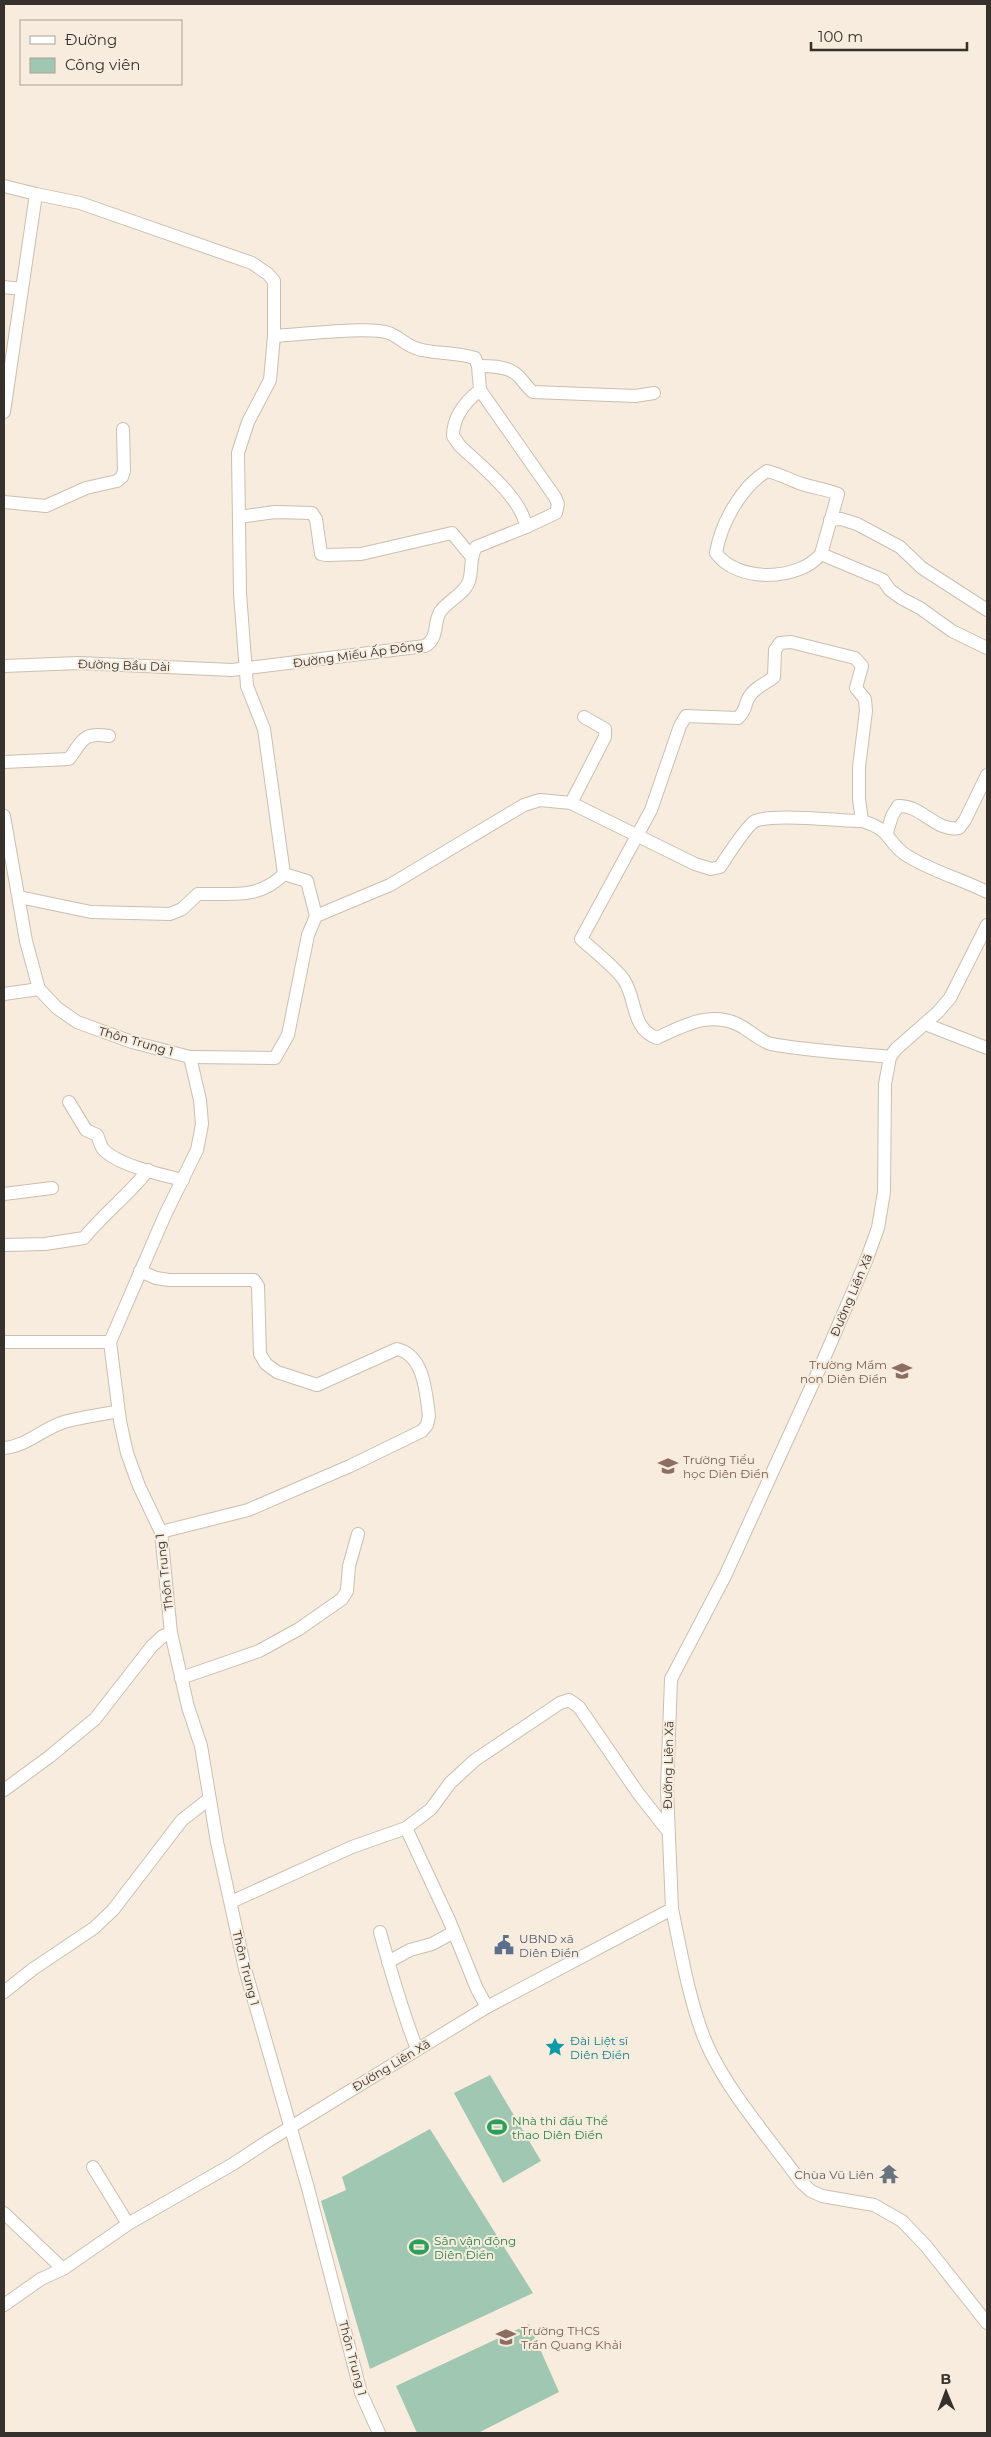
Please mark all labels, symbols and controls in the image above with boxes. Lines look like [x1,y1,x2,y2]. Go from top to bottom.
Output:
legend [20,20,182,85]
scale bar [811,20,967,52]
text: 100 m [818,27,863,46]
text: Đường [65,30,117,49]
text: Công viên [65,55,140,74]
street label: Đường Miếu Ấp Đông [292,637,424,671]
street label: Đường Bầu Dài [78,656,170,674]
street label: Thôn Trung 1 [97,1023,175,1059]
street label: Đường Liên Xã [827,1251,875,1339]
place label: Trường Mầm non Diên Điền [800,1357,887,1386]
school or university icon: Trường Mầm non Diên Điền [891,1360,913,1382]
place label: Trường Tiểu học Diên Điền [683,1452,769,1481]
school or university icon: Trường Tiểu học Diên Điền [657,1455,679,1477]
street label: Thôn Trung 1 [152,1533,176,1611]
street label: Đường Liên Xã [660,1721,676,1809]
street label: Thôn Trung 1 [229,1929,263,2007]
place label: UBND xã Diên Điền [519,1931,579,1960]
public building icon: UBND xã Diên Điền [493,1934,515,1956]
place label: Đài Liệt sĩ Diên Điền [570,2033,630,2062]
street label: Đường Liên Xã [349,2036,433,2094]
place icon: Đài Liệt sĩ Diên Điền [544,2036,566,2058]
place label: Nhà thi đấu Thể thao Diên Điền [512,2113,608,2142]
sports icon: Nhà thi đấu Thể thao Diên Điền [486,2116,508,2138]
temple icon: Chùa Vũ Liên [878,2163,900,2185]
place label: Chùa Vũ Liên [794,2167,874,2182]
place label: Sân vận động Diên Điền [434,2233,516,2262]
sports icon: Sân vận động Diên Điền [408,2236,430,2258]
street label: Thôn Trung 1 [336,2319,370,2397]
place label: Trường THCS Trần Quang Khải [521,2323,622,2352]
school or university icon: Trường THCS Trần Quang Khải [495,2326,517,2348]
north arrow [921,2367,971,2417]
text: B [940,2370,952,2388]

